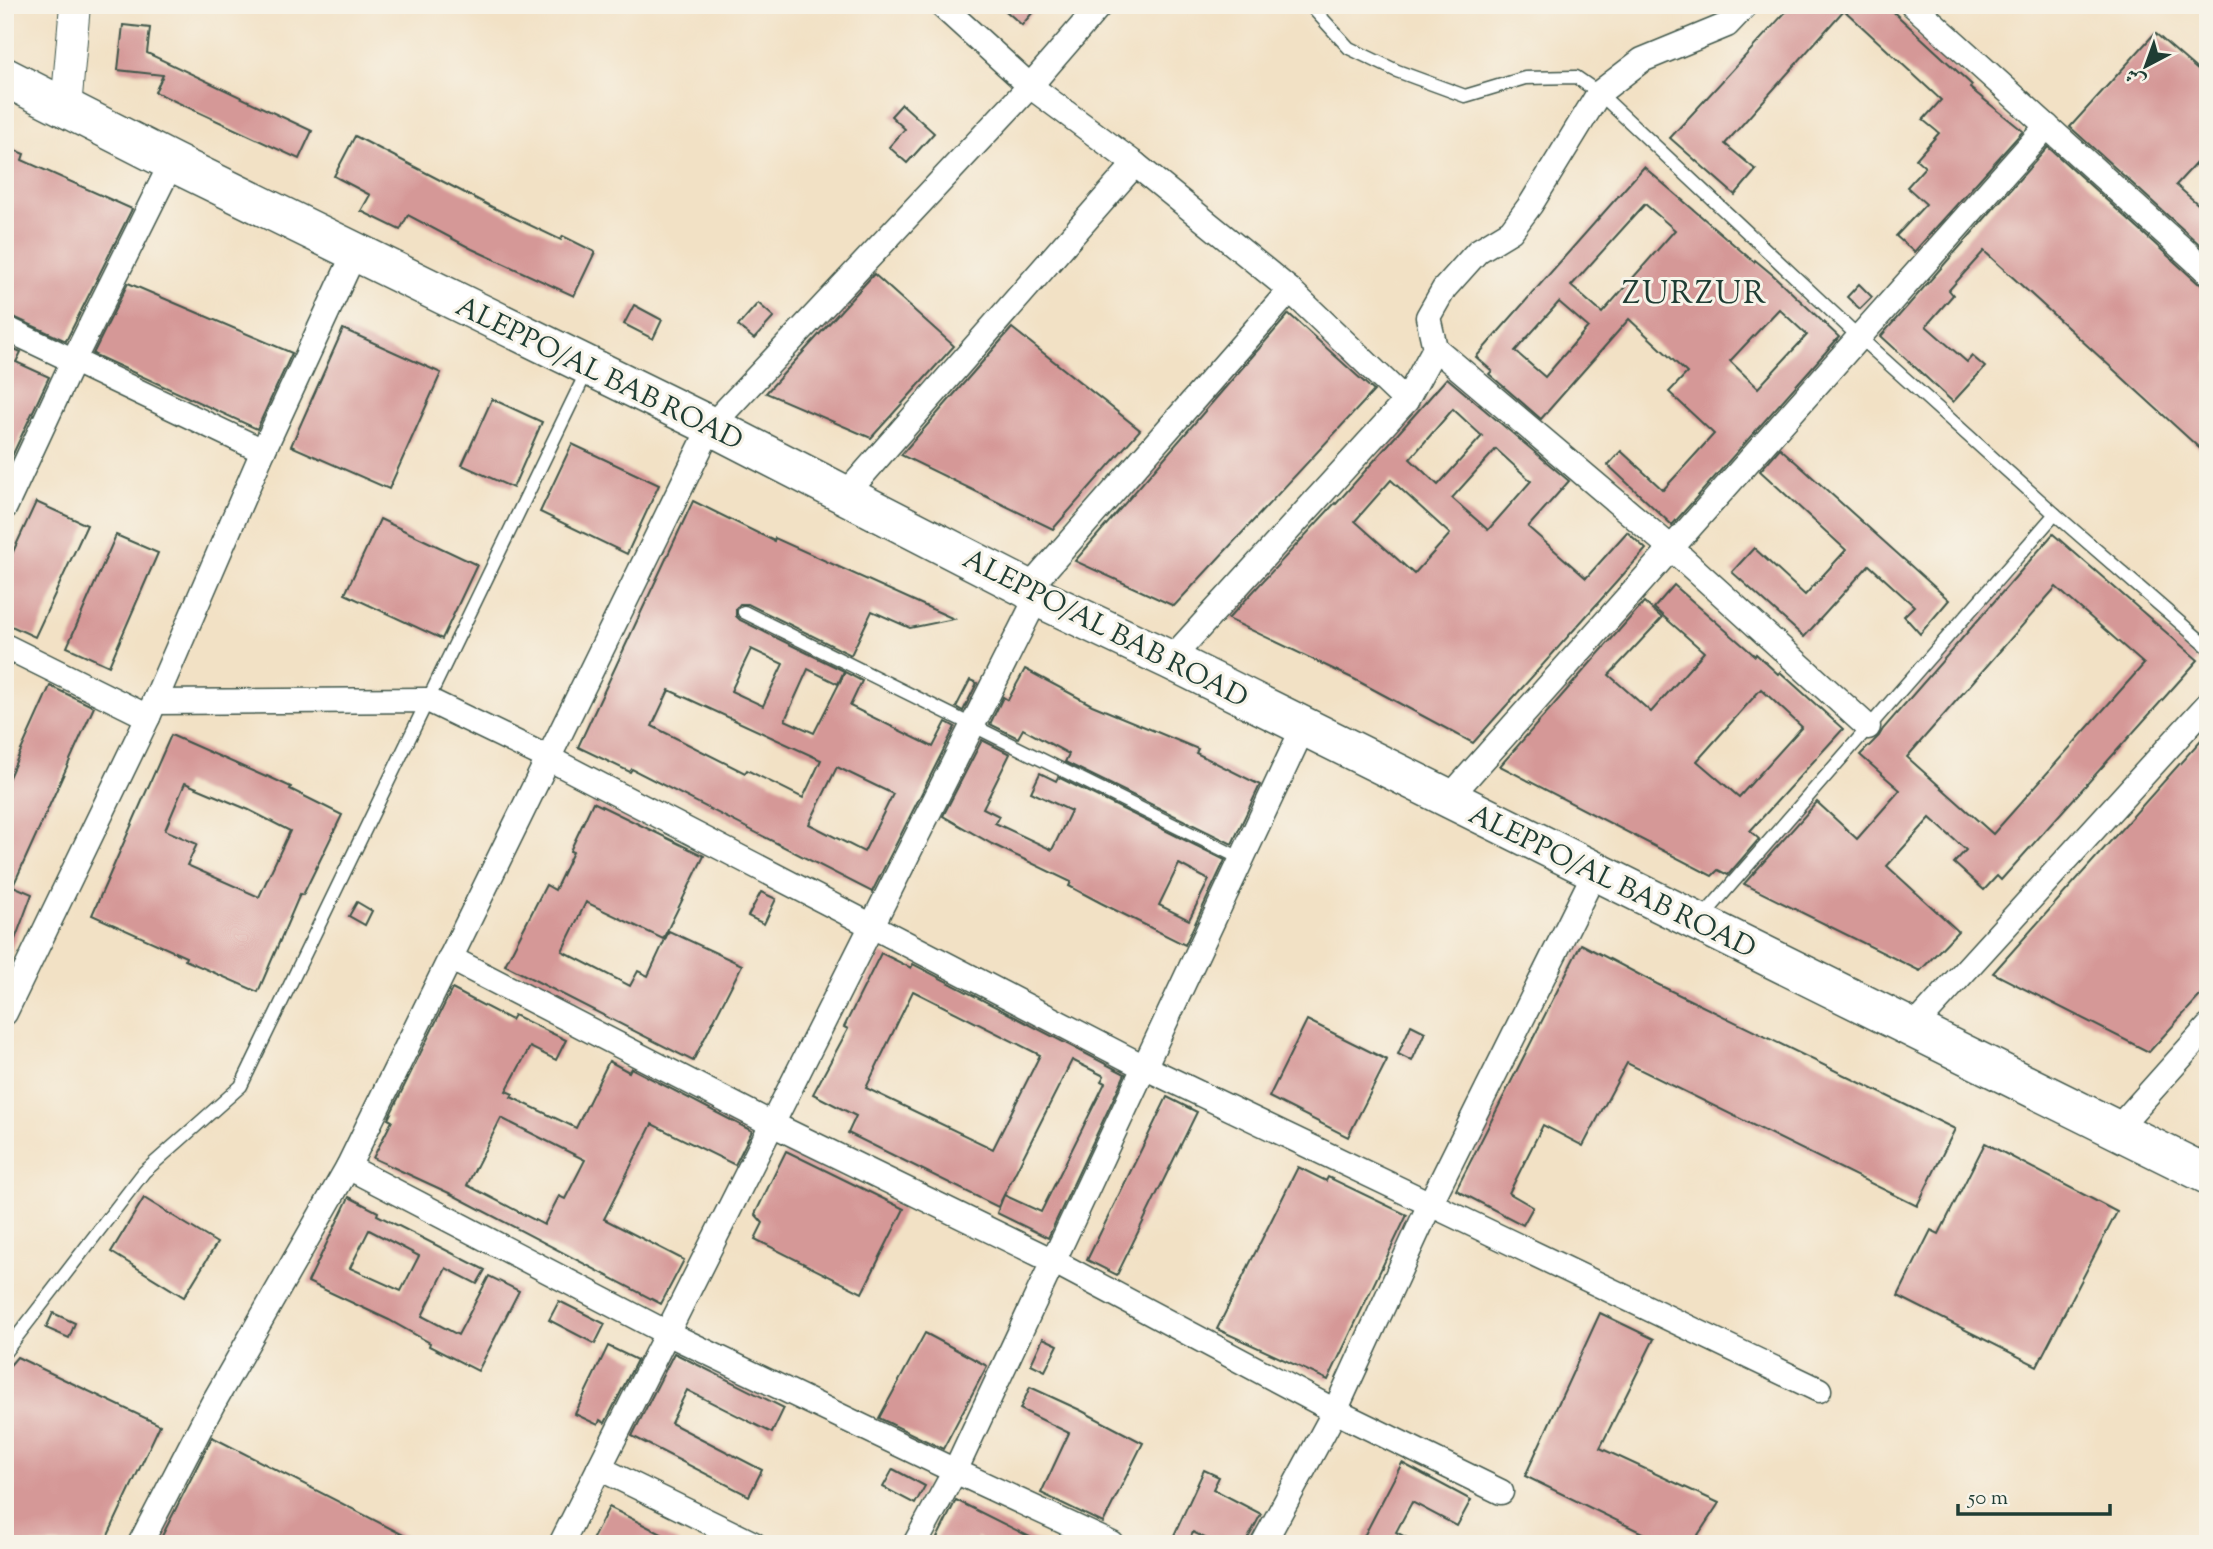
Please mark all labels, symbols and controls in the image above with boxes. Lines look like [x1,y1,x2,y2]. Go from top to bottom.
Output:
north arrow [2112,32,2182,102]
text: ش [2121,61,2152,93]
district label: ZURZUR [1622,272,1768,318]
street label: ALEPPO/AL BAB ROAD [448,288,749,462]
street label: ALEPPO/AL BAB ROAD [955,540,1254,719]
street label: ALEPPO/AL BAB ROAD [1461,796,1762,970]
scale bar [1958,1472,2110,1516]
text: 50 m [1967,1484,2008,1514]

